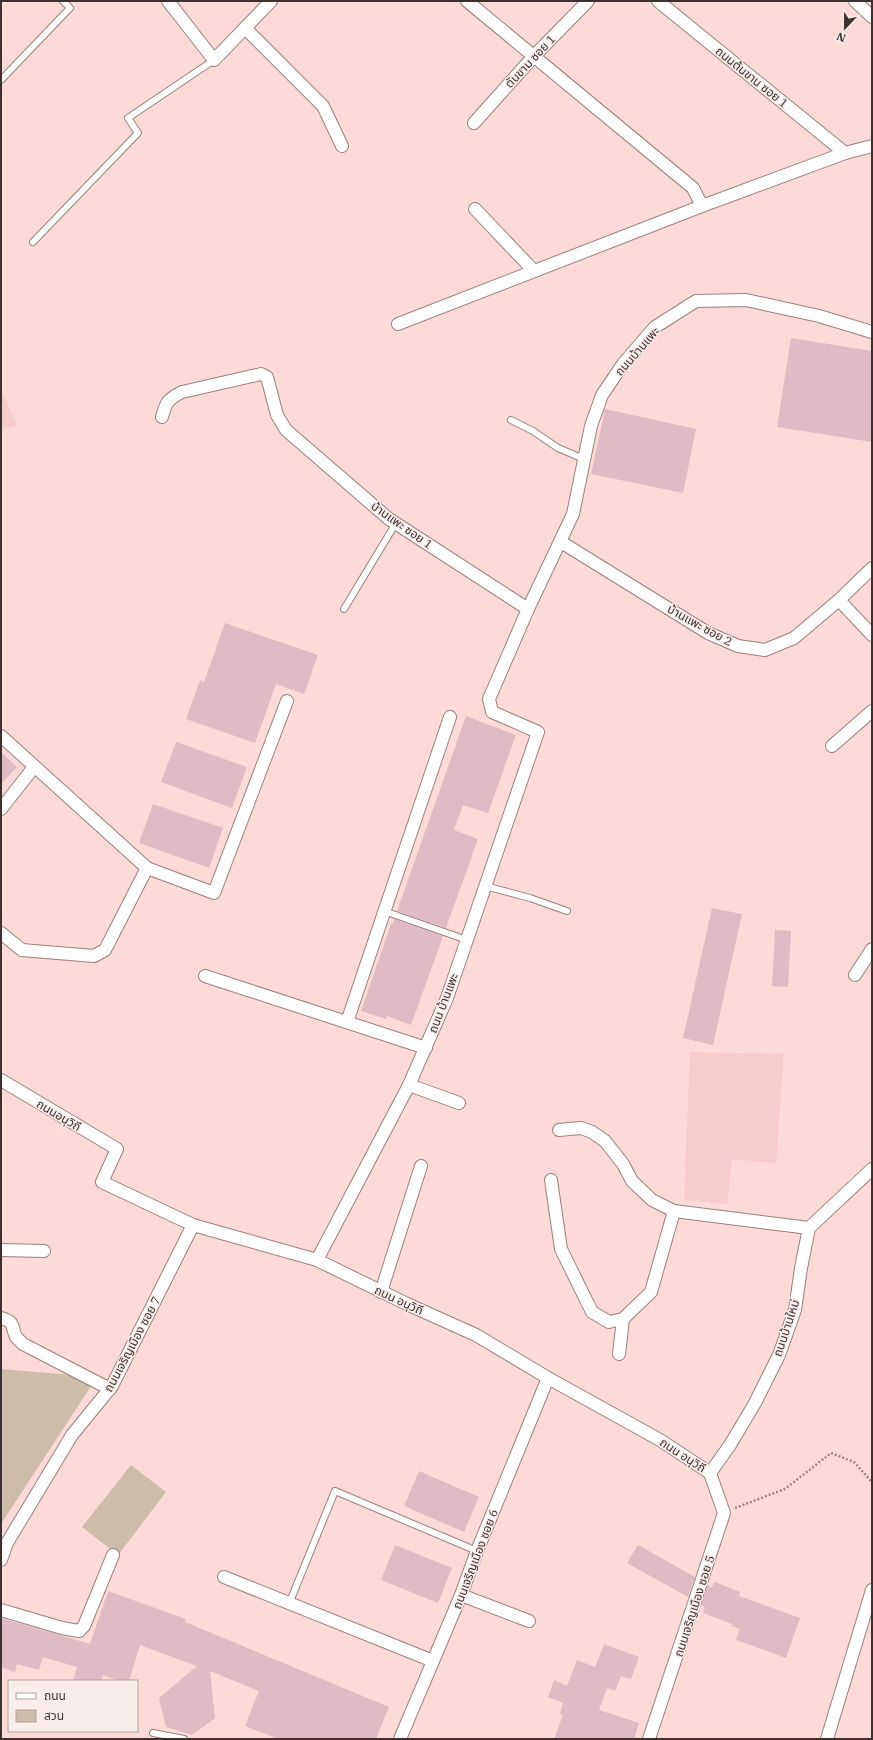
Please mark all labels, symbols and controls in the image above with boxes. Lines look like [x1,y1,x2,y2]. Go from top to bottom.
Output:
north arrow [825,8,865,48]
text: N [834,29,848,45]
street label: ตันขาม ซอย 1 [502,31,558,91]
street label: ถนนต้นขาน ซอย 1 [713,43,791,111]
street label: ถนนบ้านแพะ [612,323,662,379]
street label: บ้านแพะ ซอย 1 [368,498,436,552]
street label: บ้านแพะ ซอย 2 [665,601,735,649]
street label: ถนน บ้านแพะ [425,971,461,1035]
street label: ถนนอนุวิถี [34,1096,84,1134]
street label: ถนน อนุวิถี [372,1282,426,1318]
street label: ถนนเจริญเมือง ซอย 7 [100,1294,164,1394]
street label: ถนนบ้านใหม่ [770,1297,802,1359]
street label: ถนน อนุวิถี [657,1435,709,1475]
street label: ถนนเจริญเมือง ซอย 6 [449,1507,501,1611]
street label: ถนนเจริญเมือง ซอย 5 [670,1553,718,1659]
legend [8,1680,138,1732]
text: ถนน [44,1688,66,1703]
text: สวน [44,1708,64,1723]

